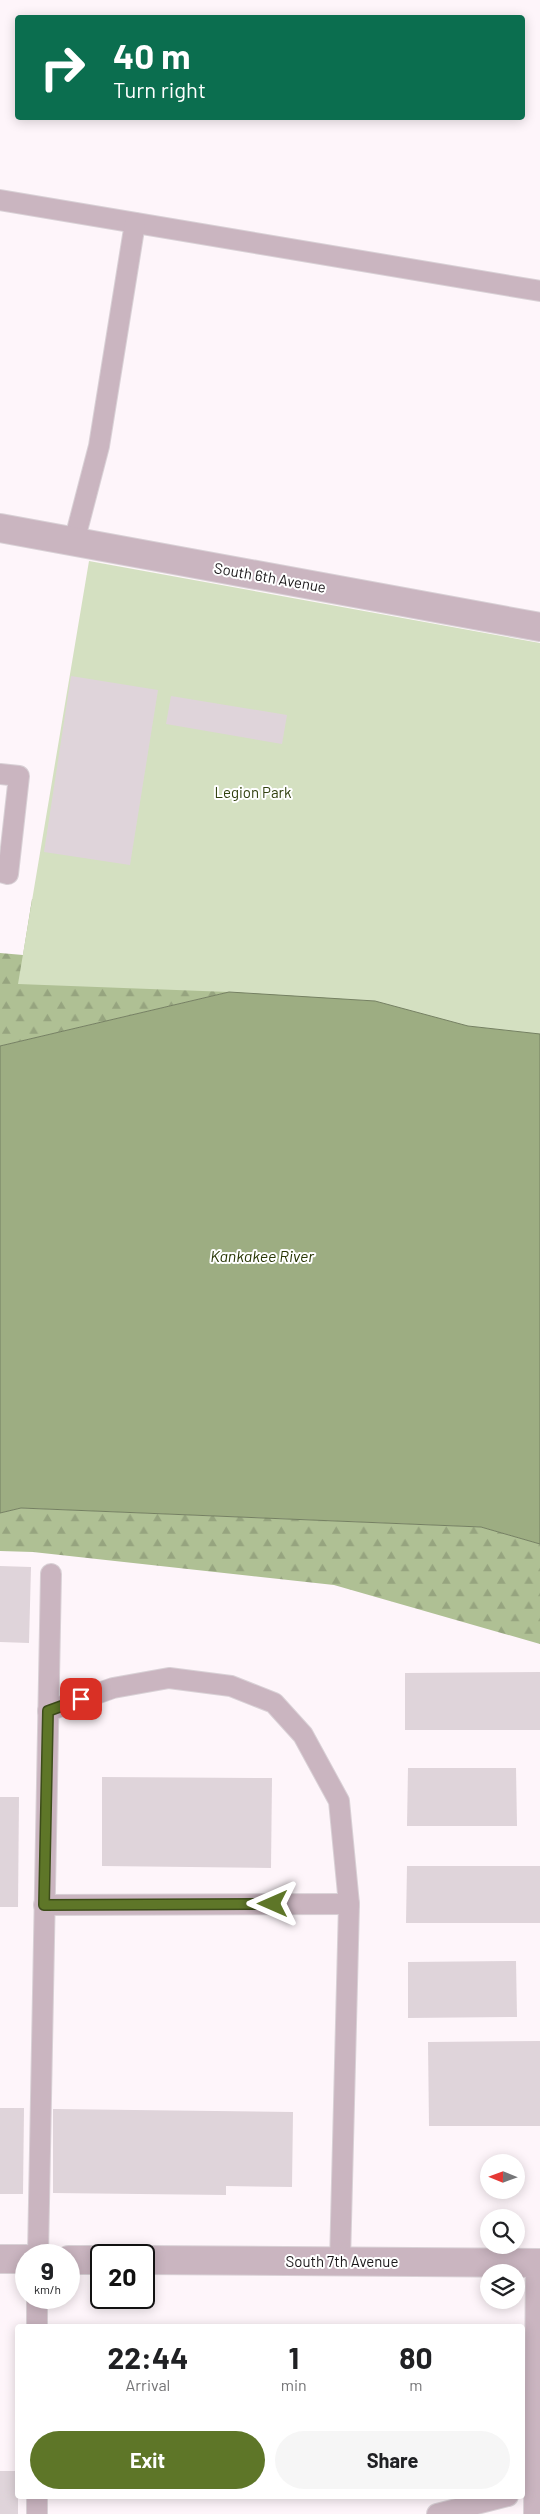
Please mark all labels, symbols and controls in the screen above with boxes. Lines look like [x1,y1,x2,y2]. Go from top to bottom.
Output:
text: 40 m [113,34,190,76]
icon: right [30,35,95,100]
text: Turn right [113,76,206,102]
street label: South 6th Avenue [213,558,328,596]
park label: Legion Park [214,783,292,801]
water label: Kankakee River [210,1246,315,1265]
pin [60,1678,102,1720]
icon: arrive [67,1685,95,1713]
position arrow [246,1877,298,1929]
north arrow [480,2154,525,2199]
map controls [480,2154,525,2309]
button: search [480,2209,525,2254]
speed limit sign: 20 [90,2244,155,2309]
street label: South 7th Avenue [286,2252,398,2270]
text: 9 [41,2255,54,2285]
button: layers [480,2264,525,2309]
text: km/h [34,2282,61,2296]
text: 22:44 [107,2339,188,2375]
text: 1 [288,2339,299,2375]
text: 80 [399,2339,433,2375]
text: Arrival [126,2375,170,2394]
text: min [281,2375,307,2394]
text: m [409,2375,422,2394]
button: Exit [30,2431,265,2489]
button: Share [275,2431,510,2489]

